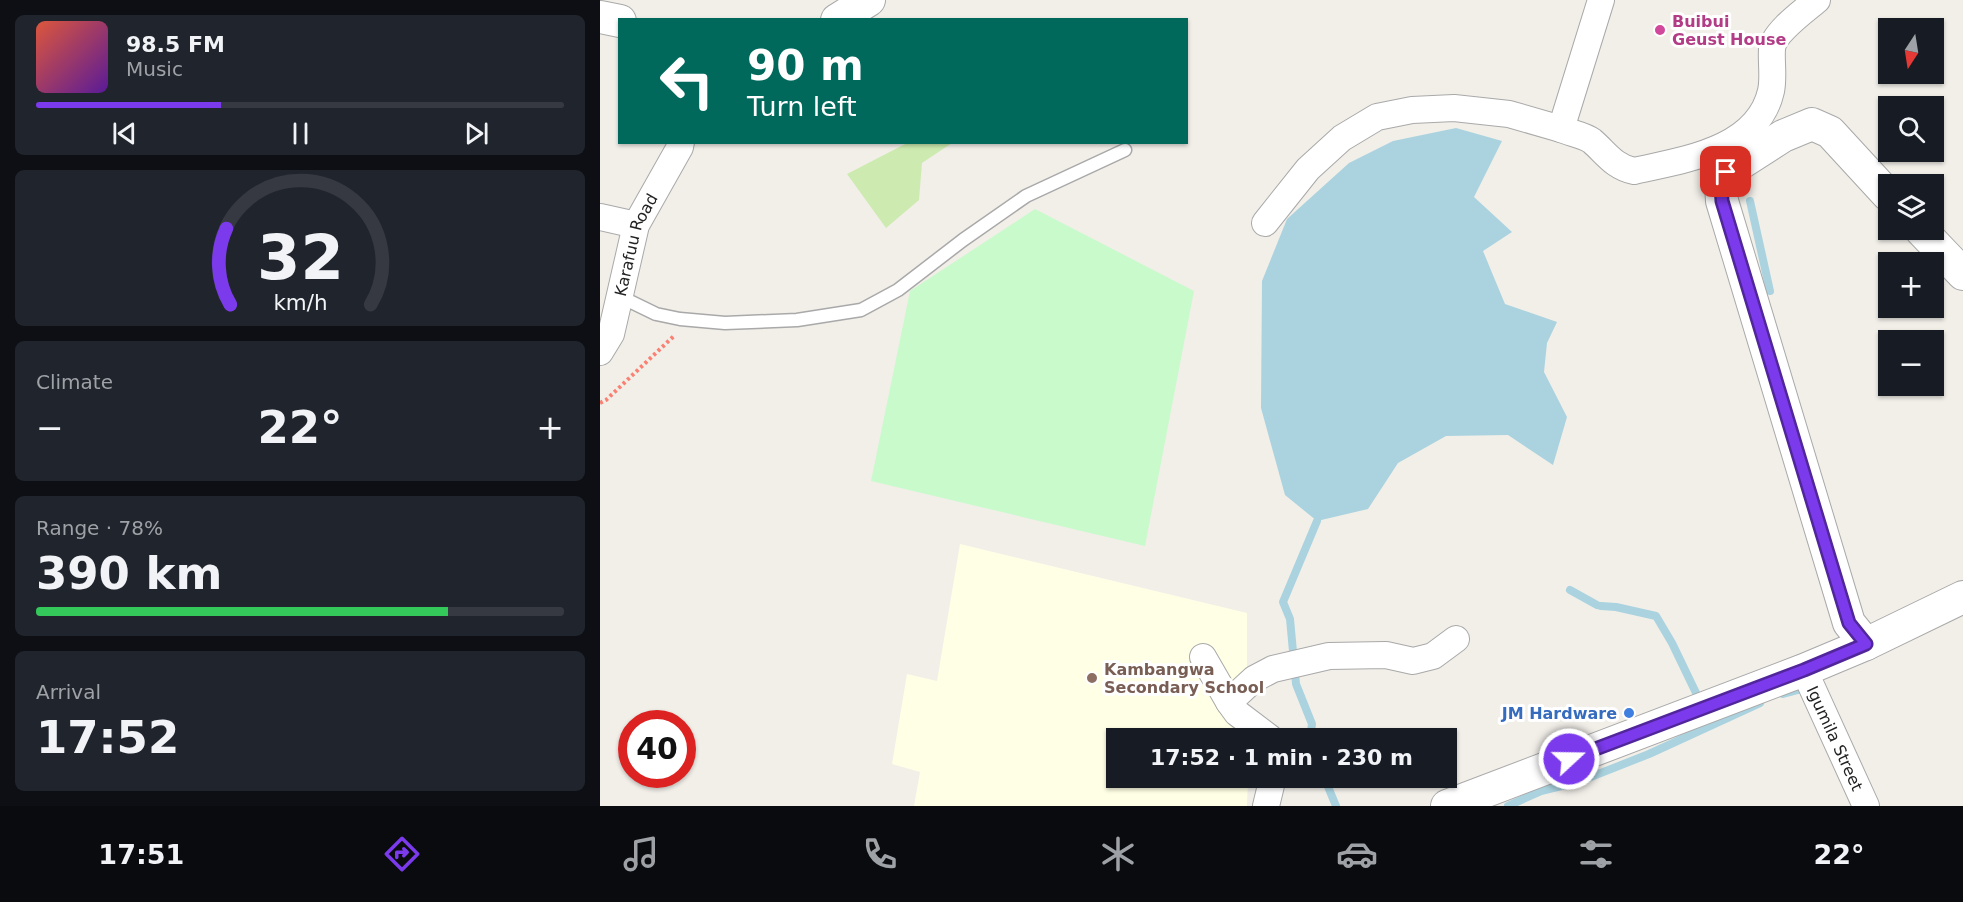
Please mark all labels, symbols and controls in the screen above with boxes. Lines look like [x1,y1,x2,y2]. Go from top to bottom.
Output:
place label: Buibui Geust House [1672,12,1786,49]
north arrow [1878,18,1944,84]
map controls [1878,18,1944,396]
marker: Buibui Geust House [1653,23,1667,37]
text: 98.5 FM [126,32,225,57]
text: 90 m [747,41,864,90]
icon: left [648,42,726,120]
text: Music [126,57,183,81]
text: Turn left [747,91,857,122]
button: search [1878,96,1944,162]
icon: previous [108,117,141,150]
icon: pause [284,117,317,150]
icon: next [460,117,493,150]
pin [1700,146,1751,197]
icon: arrive [1709,155,1742,188]
button: layers [1878,174,1944,240]
street label: Karafuu Road [610,190,661,298]
text: 32 [257,221,343,294]
button: + [1878,252,1944,318]
text: km/h [273,290,327,315]
button: − [1878,330,1944,396]
text: Climate [36,370,113,394]
text: 22° [257,401,343,454]
text: − [36,408,64,447]
text: + [536,408,564,447]
text: Range · 78% [36,516,163,540]
text: 390 km [36,547,222,600]
place label: Kambangwa Secondary School [1104,660,1264,697]
marker: Kambangwa Secondary School [1085,671,1099,685]
text: Arrival [36,680,101,704]
street label: Igumila Street [1803,683,1867,794]
place label: JM Hardware [1501,704,1617,723]
marker: JM Hardware [1622,706,1636,720]
speed limit sign: 40 [618,710,696,788]
text: 17:52 [36,711,179,764]
position arrow [1537,727,1601,791]
text: 17:52 · 1 min · 230 m [1150,745,1413,770]
icon: directions [381,833,423,875]
icon: music [620,833,662,875]
icon: phone [859,833,901,875]
icon: climate [1097,833,1139,875]
icon: car [1336,833,1378,875]
icon: filters [1575,833,1617,875]
text: 17:51 [98,839,184,870]
text: 22° [1813,839,1865,870]

